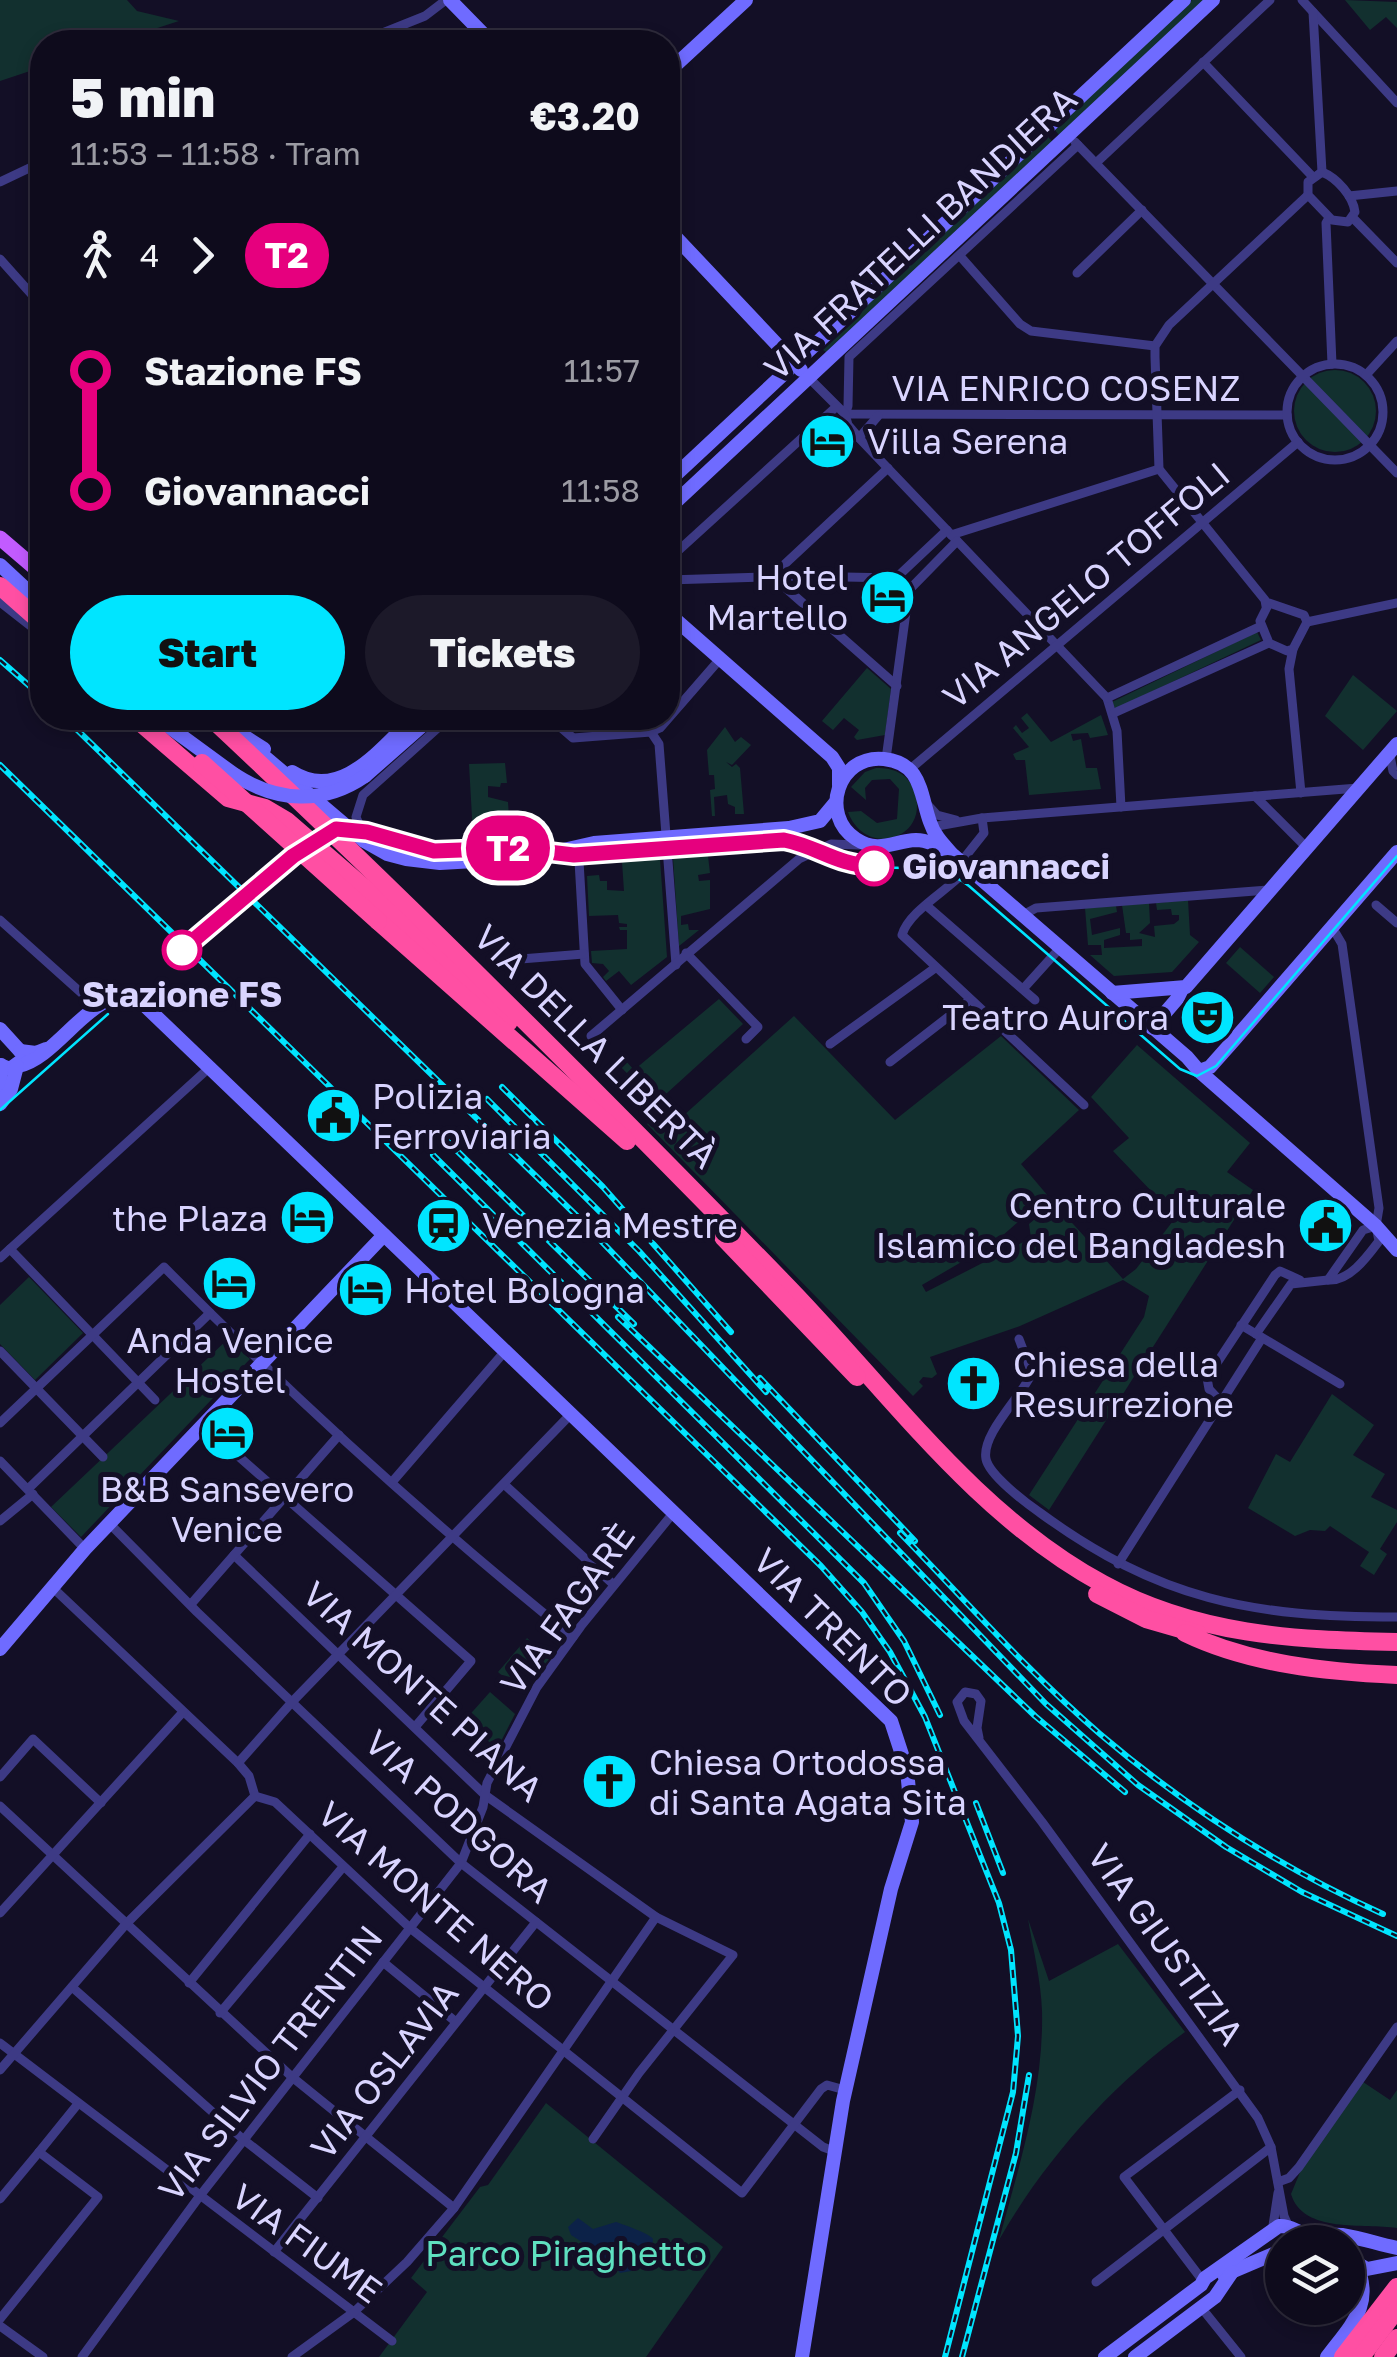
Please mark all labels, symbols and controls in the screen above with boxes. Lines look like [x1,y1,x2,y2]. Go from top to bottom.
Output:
text: 5 min [70,63,215,129]
street label: VIA FRATELLI BANDIERA [755,77,1085,389]
text: €3.20 [530,93,640,138]
text: 11:53 – 11:58 · Tram [70,134,361,172]
icon: walk [70,228,125,283]
icon: forward [175,228,230,283]
text: T2 [265,234,309,276]
text: 4 [140,236,160,274]
text: Stazione FS [144,348,362,393]
text: 11:57 [564,351,640,389]
street label: VIA ENRICO COSENZ [892,367,1240,409]
hotel icon: Villa Serena [798,411,858,471]
place label: Villa Serena [867,420,1068,462]
street label: VIA ANGELO TOFFOLI [934,453,1238,717]
text: Giovannacci [144,468,370,513]
text: 11:58 [561,471,640,509]
place label: Hotel Martello [706,556,848,638]
hotel icon: Hotel Martello [857,567,917,627]
button: Start [70,595,345,710]
button: Tickets [365,595,640,710]
line badge: T2 [463,816,553,880]
text: T2 [486,827,530,869]
place label: Giovannacci [902,845,1110,887]
marker: Giovannacci [855,847,893,885]
street label: VIA DELLA LIBERTÀ [465,915,727,1177]
marker: Stazione FS [163,931,201,969]
place label: Stazione FS [82,973,282,1015]
theatre icon: Teatro Aurora [1178,987,1238,1047]
place label: Teatro Aurora [942,996,1169,1038]
place label: Polizia Ferroviaria [372,1075,552,1157]
public building icon: Polizia Ferroviaria [303,1086,363,1146]
place label: Centro Culturale Islamico del Bangladesh [875,1184,1286,1266]
hotel icon: the Plaza [277,1188,337,1248]
station icon: Venezia Mestre [413,1195,473,1255]
public building icon: Centro Culturale Islamico del Bangladesh [1295,1195,1355,1255]
place label: the Plaza [112,1197,268,1239]
place label: Venezia Mestre [482,1204,738,1246]
hotel icon: Anda Venice Hostel [200,1254,260,1314]
hotel icon: Hotel Bologna [335,1260,395,1320]
place label: Hotel Bologna [404,1269,645,1311]
place label: Anda Venice Hostel [127,1319,333,1401]
place label: Chiesa della Resurrezione [1013,1343,1234,1425]
church icon: Chiesa della Resurrezione [944,1354,1004,1414]
hotel icon: B&B Sansevero Venice [197,1403,257,1463]
place label: B&B Sansevero Venice [100,1468,354,1550]
street label: VIA FAGARÈ [491,1515,643,1703]
street label: VIA TRENTO [745,1539,921,1715]
street label: VIA MONTE PIANA [294,1572,552,1810]
street label: VIA PODGORA [357,1721,561,1911]
place label: Chiesa Ortodossa di Santa Agata Sita [649,1741,967,1823]
church icon: Chiesa Ortodossa di Santa Agata Sita [580,1752,640,1812]
street label: VIA MONTE NERO [310,1792,562,2020]
street label: VIA GIUSTIZIA [1079,1835,1253,2053]
street label: VIA SILVIO TRENTIN [149,1917,391,2209]
street label: VIA OSLAVIA [302,1973,466,2167]
street label: VIA FIUME [224,2174,390,2312]
map controls [1265,2225,1365,2325]
button: layers [1265,2225,1365,2325]
park label: Parco Piraghetto [425,2232,707,2274]

